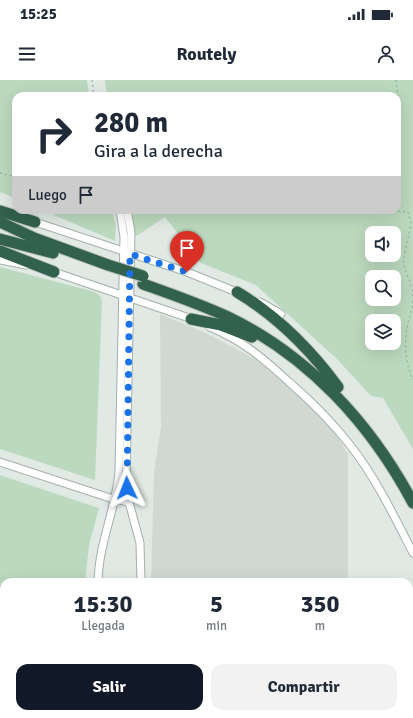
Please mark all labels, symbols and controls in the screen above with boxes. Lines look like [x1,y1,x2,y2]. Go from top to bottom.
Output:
text: 15:25 [20,5,57,23]
icon: menu [16,43,38,65]
text: Routely [177,43,236,65]
icon: person [375,43,397,65]
text: 280 m [94,106,168,140]
icon: right [28,108,80,160]
text: Gira a la derecha [94,140,223,162]
icon: arrive [75,184,97,206]
text: Luego [28,186,67,204]
map controls [365,226,401,350]
button: sound [365,226,401,262]
pin [170,231,204,272]
icon: arrive [176,237,198,259]
button: search [365,270,401,306]
button: layers [365,314,401,350]
position arrow [106,467,148,509]
text: 15:30 [74,589,132,619]
text: 5 [210,589,223,619]
text: 350 [301,589,339,619]
text: Llegada [81,618,125,634]
text: min [206,618,227,634]
text: m [315,618,325,634]
button: Salir [16,664,203,710]
button: Compartir [211,664,397,710]

